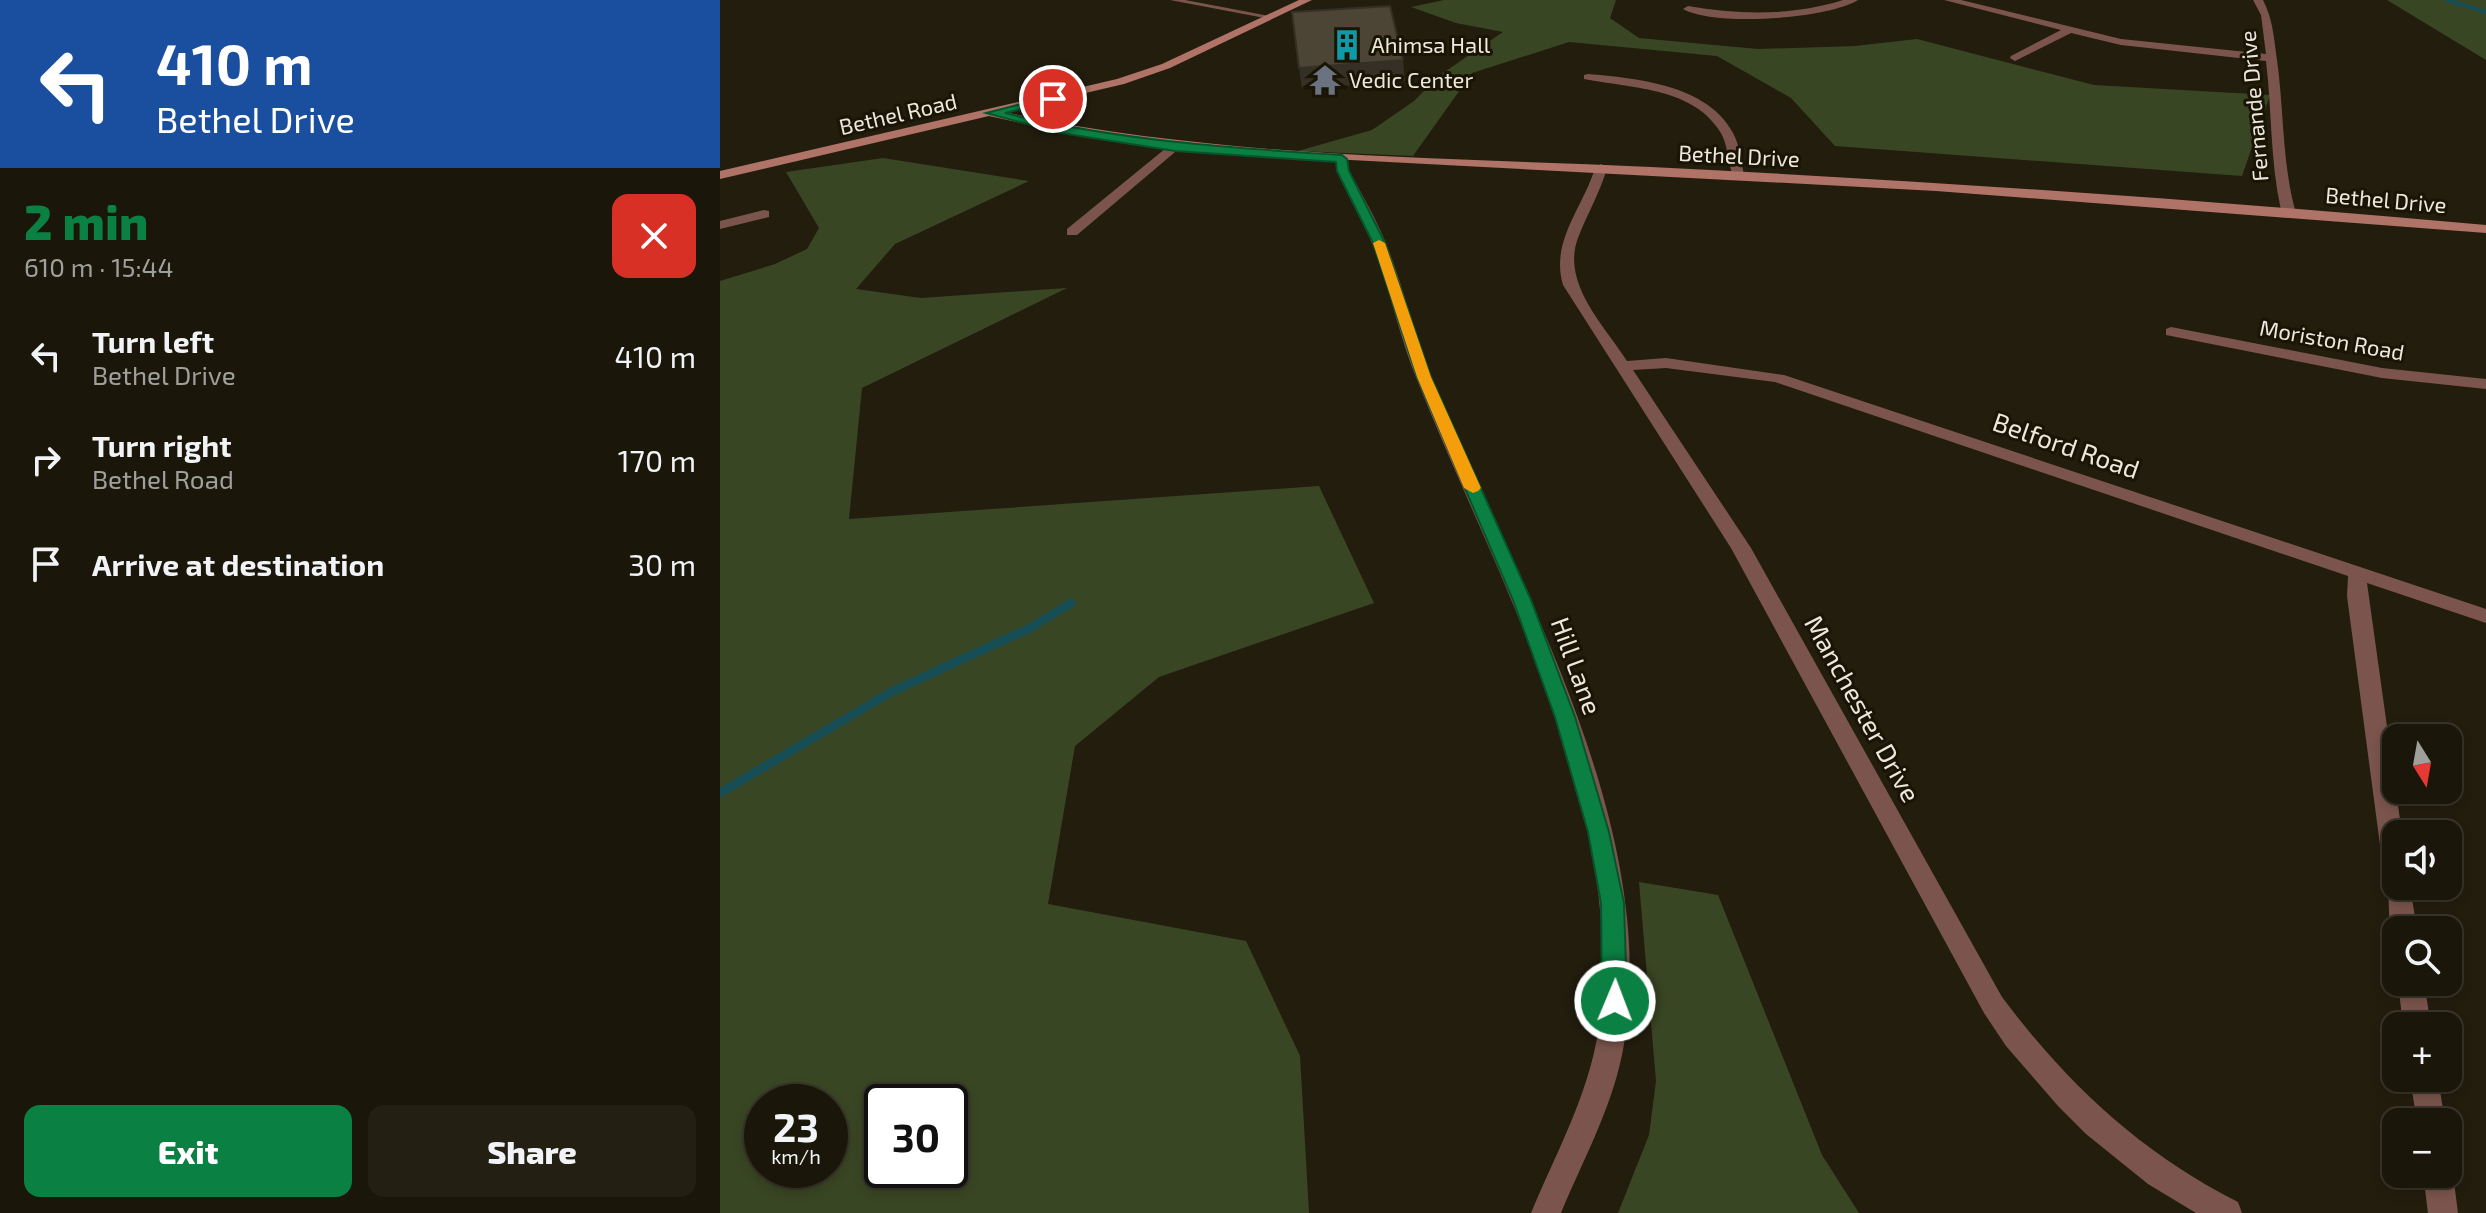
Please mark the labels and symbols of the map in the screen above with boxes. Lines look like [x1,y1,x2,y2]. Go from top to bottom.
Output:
building icon: Ahimsa Hall [1330,28,1364,62]
street label: Fernande Drive [2233,30,2273,183]
place label: Ahimsa Hall [1371,31,1491,57]
temple icon: Vedic Center [1308,63,1342,97]
pin [1019,65,1087,133]
place label: Vedic Center [1349,66,1473,92]
street label: Bethel Road [836,87,959,139]
street label: Bethel Drive [1678,139,1800,171]
street label: Bethel Drive [2324,181,2448,217]
street label: Moriston Road [2258,313,2407,365]
street label: Belford Road [1989,405,2144,484]
street label: Manchester Drive [1799,610,1927,807]
street label: Hill Lane [1546,613,1609,718]
north arrow [2382,724,2462,804]
position arrow [1573,959,1657,1043]
speed limit sign: 30 [864,1084,968,1188]

